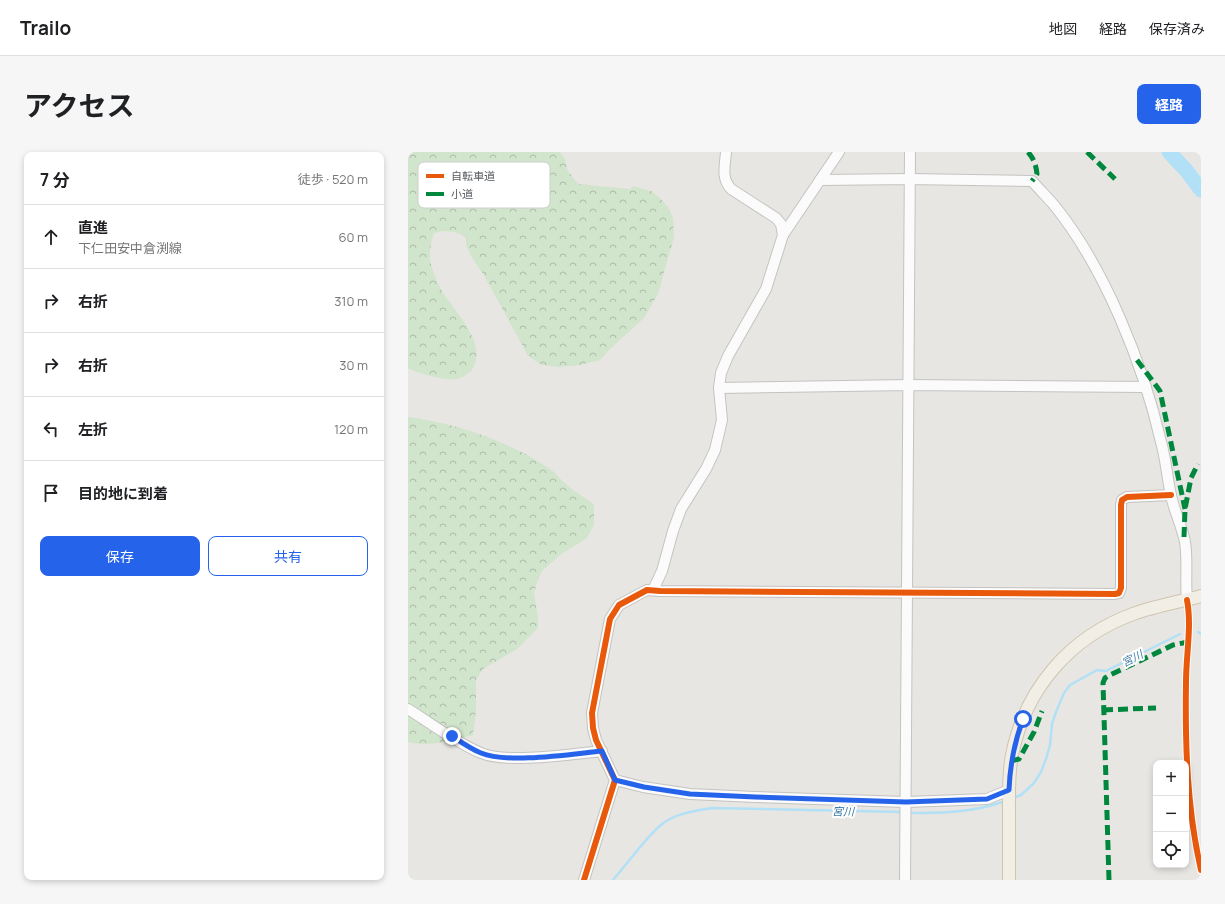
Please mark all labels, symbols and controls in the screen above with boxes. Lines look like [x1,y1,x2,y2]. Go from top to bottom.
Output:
text: Trailo [20,15,71,41]
text: 地図 [1049,19,1077,38]
text: 経路 [1099,19,1127,38]
text: 保存済み [1149,19,1205,38]
button: 経路 [1137,84,1201,124]
text: アクセス [24,86,135,124]
legend [418,162,550,208]
text: 7 分 [40,168,69,191]
text: 自転車道 [451,168,495,183]
text: 徒歩 · 520 m [298,170,368,188]
text: 小道 [451,186,473,201]
text: 直進 [78,217,108,238]
icon: ahead [40,226,62,248]
text: 60 m [338,228,368,246]
text: 下仁田安中倉渕線 [78,239,182,257]
icon: right [40,290,62,312]
text: 右折 [78,291,108,312]
text: 310 m [334,292,368,310]
icon: right [40,354,62,376]
text: 右折 [78,355,108,376]
text: 30 m [339,356,368,374]
icon: left [40,418,62,440]
text: 左折 [78,419,108,440]
text: 120 m [334,420,368,438]
icon: arrive [40,482,62,504]
text: 目的地に到着 [78,483,168,504]
button: 保存 [40,536,200,576]
button: 共有 [208,536,368,576]
water label: 宮川 [1119,646,1146,670]
route start [1014,710,1032,728]
route end [443,727,461,745]
map controls [1153,760,1189,868]
button: + [1153,760,1189,796]
button: − [1153,796,1189,832]
water label: 宮川 [832,803,855,819]
button: locate [1153,832,1189,868]

